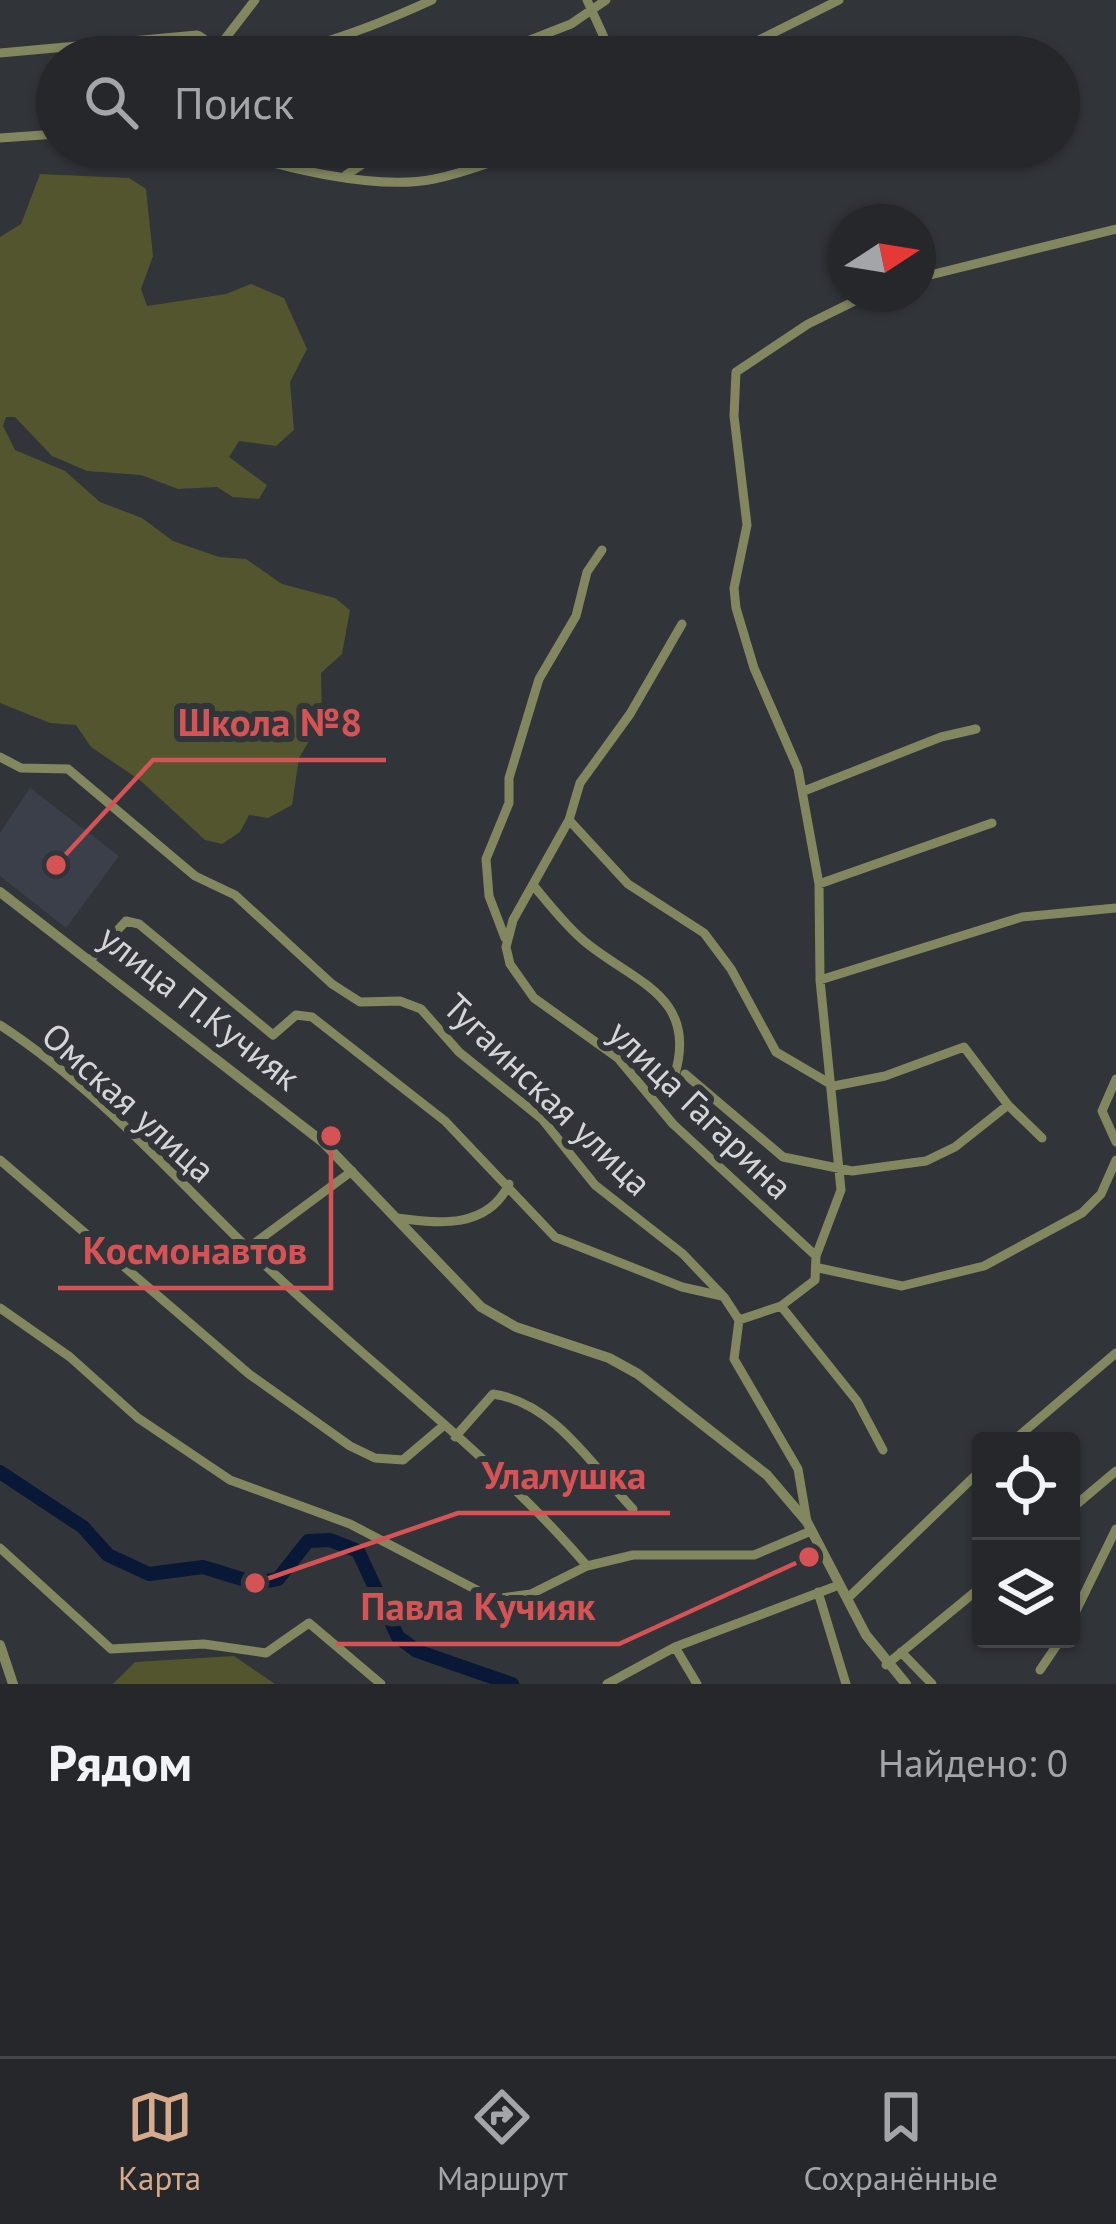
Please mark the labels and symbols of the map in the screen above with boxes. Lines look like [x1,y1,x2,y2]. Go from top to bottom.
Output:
north arrow [828,204,936,312]
callout: Школа №8 [153,685,386,760]
text: Школа №8 [178,696,362,747]
street label: улица П.Кучияк [90,914,310,1100]
street label: Тугаинская улица [434,983,662,1205]
street label: улица Гагарина [599,1009,803,1209]
street label: Омская улица [32,1012,226,1192]
callout: Космонавтов [58,1213,331,1288]
text: Космонавтов [83,1224,307,1275]
callout: Улалушка [458,1438,670,1513]
text: Улалушка [481,1449,646,1500]
callout: Павла Кучияк [336,1569,619,1644]
text: Павла Кучияк [361,1580,596,1631]

